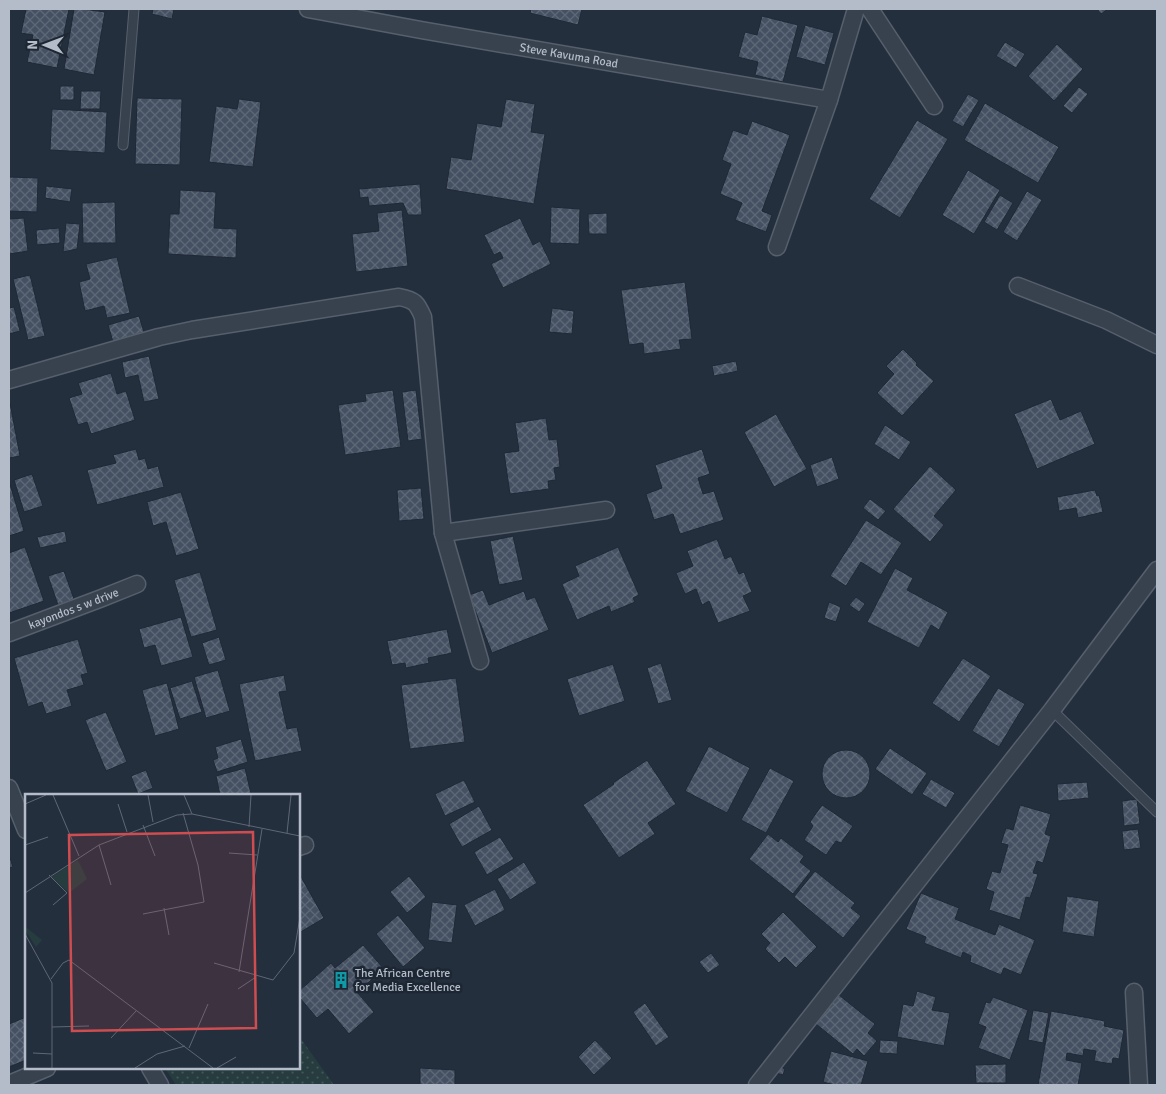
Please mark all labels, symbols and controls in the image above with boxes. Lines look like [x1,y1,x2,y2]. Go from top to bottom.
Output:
north arrow [20,20,70,70]
text: N [24,40,41,50]
street label: Steve Kavuma Road [518,40,619,71]
street label: kayondos s w drive [26,585,121,633]
inset map [25,794,300,1069]
place label: The African Centre for Media Excellence [355,966,461,995]
building icon: The African Centre for Media Excellence [331,970,351,990]

